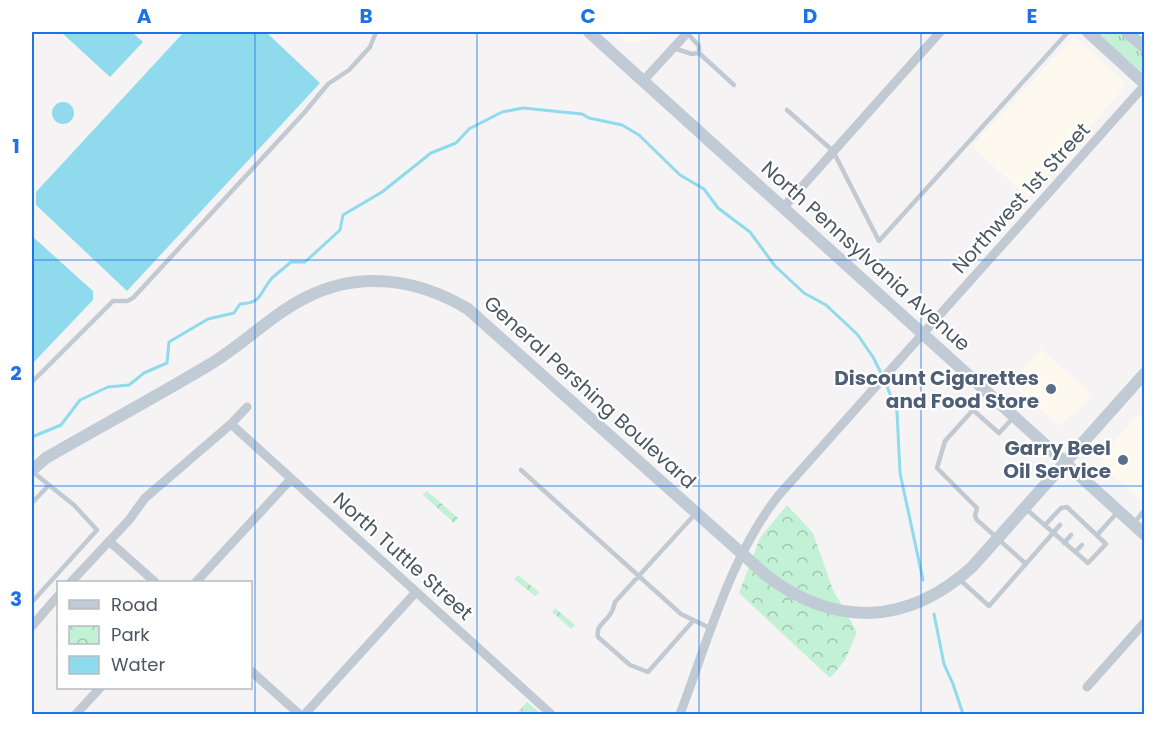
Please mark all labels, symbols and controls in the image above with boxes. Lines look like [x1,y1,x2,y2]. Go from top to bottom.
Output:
text: A [137,2,152,30]
text: B [359,2,373,30]
text: C [580,2,596,30]
text: D [803,2,817,30]
text: E [1027,2,1037,30]
street label: Northwest 1st Street [946,116,1096,280]
text: 1 [12,132,20,160]
street label: North Pennsylvania Avenue [755,154,977,358]
street label: General Pershing Boulevard [478,289,702,495]
text: 2 [10,359,22,387]
place label: Discount Cigarettes and Food Store [834,364,1039,415]
marker: Discount Cigarettes and Food Store [1044,382,1058,396]
place label: Garry Beel Oil Service [1003,434,1111,485]
marker: Garry Beel Oil Service [1116,453,1130,467]
street label: North Tuttle Street [327,486,479,626]
legend [57,581,252,689]
text: 3 [10,585,22,613]
text: Road [111,592,158,617]
text: Park [111,622,150,647]
text: Water [111,652,165,677]

